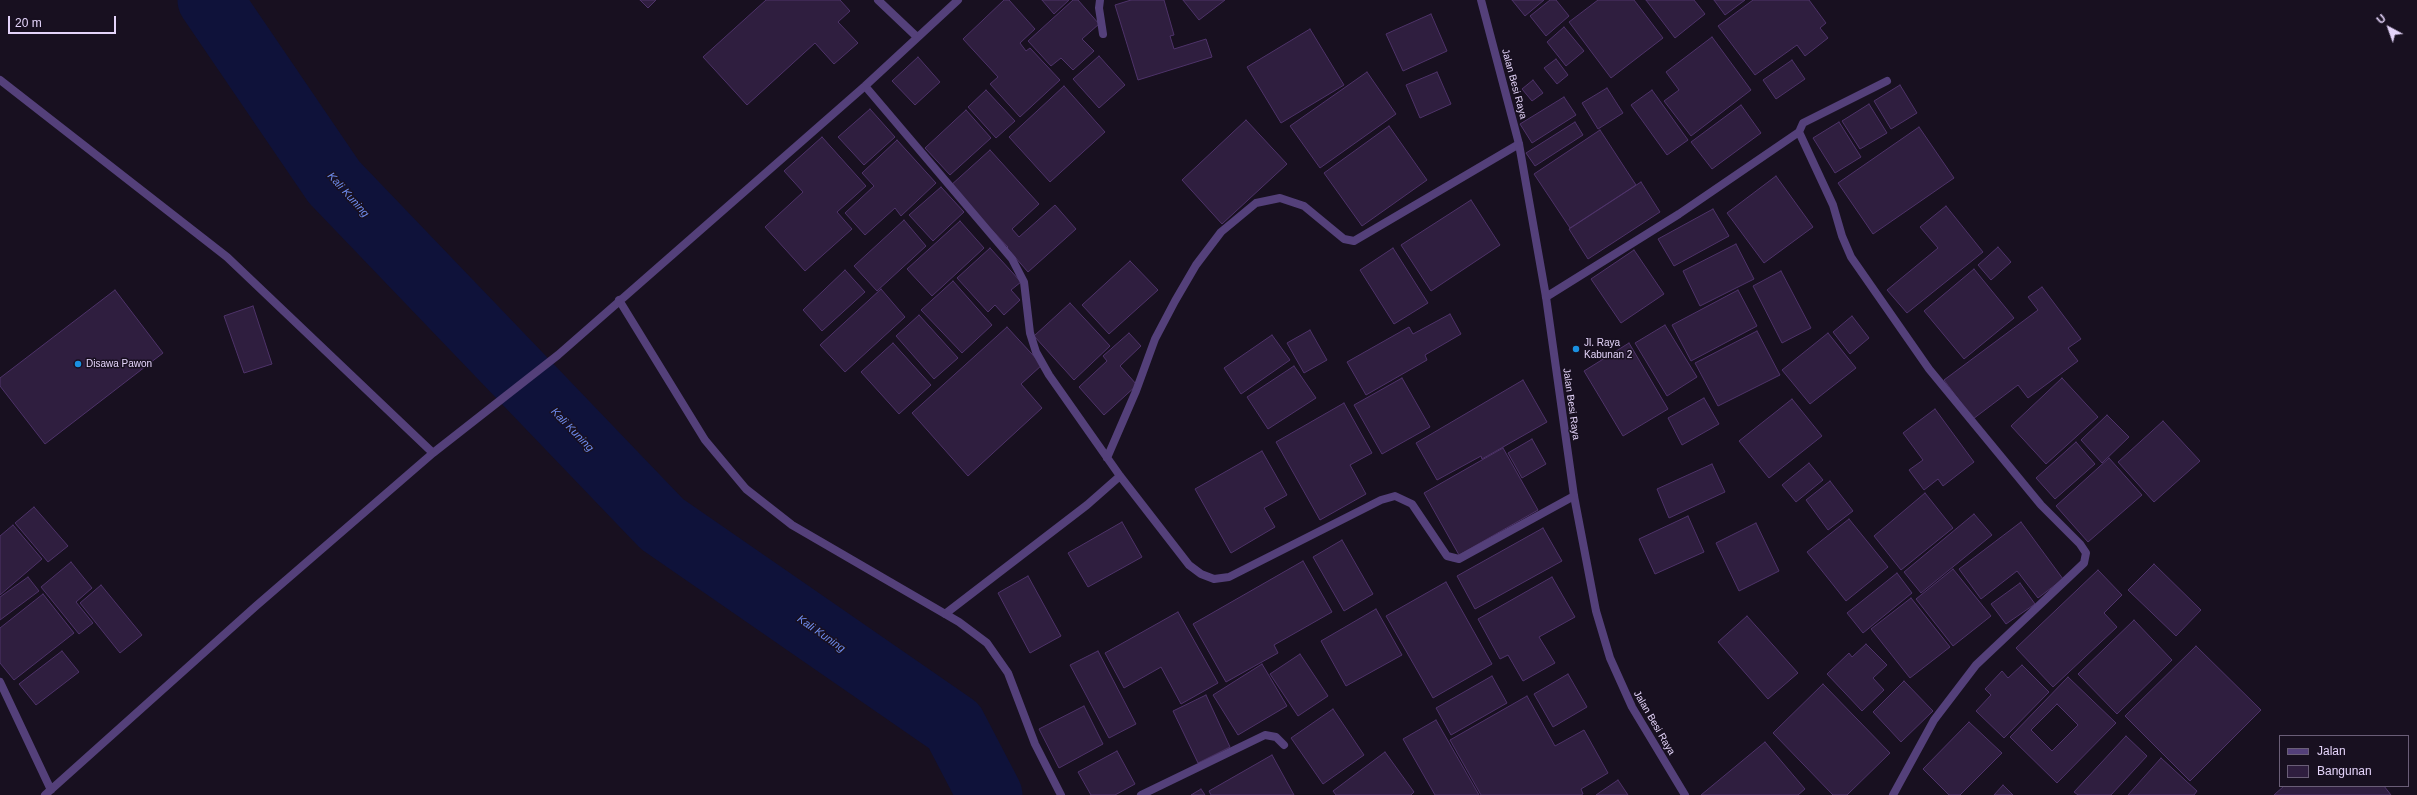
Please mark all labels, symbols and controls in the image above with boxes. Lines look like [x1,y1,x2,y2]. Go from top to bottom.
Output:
scale bar [10,8,118,34]
north arrow [2369,8,2409,48]
text: U [2374,12,2388,26]
text: 20 m [15,16,42,30]
street label: Jalan Besi Raya [1499,48,1529,120]
water label: Kali Kuning [324,170,372,220]
place label: Jl. Raya Kabunan 2 [1584,337,1632,360]
marker: Jl. Raya Kabunan 2 [1571,344,1581,354]
place label: Disawa Pawon [86,358,152,370]
marker: Disawa Pawon [73,359,83,369]
street label: Jalan Besi Raya [1560,367,1582,441]
water label: Kali Kuning [548,405,596,455]
water label: Kali Kuning [794,613,848,655]
street label: Jalan Besi Raya [1631,689,1677,757]
legend [2279,735,2409,787]
text: Jalan [2317,744,2346,758]
text: Bangunan [2317,764,2372,778]

